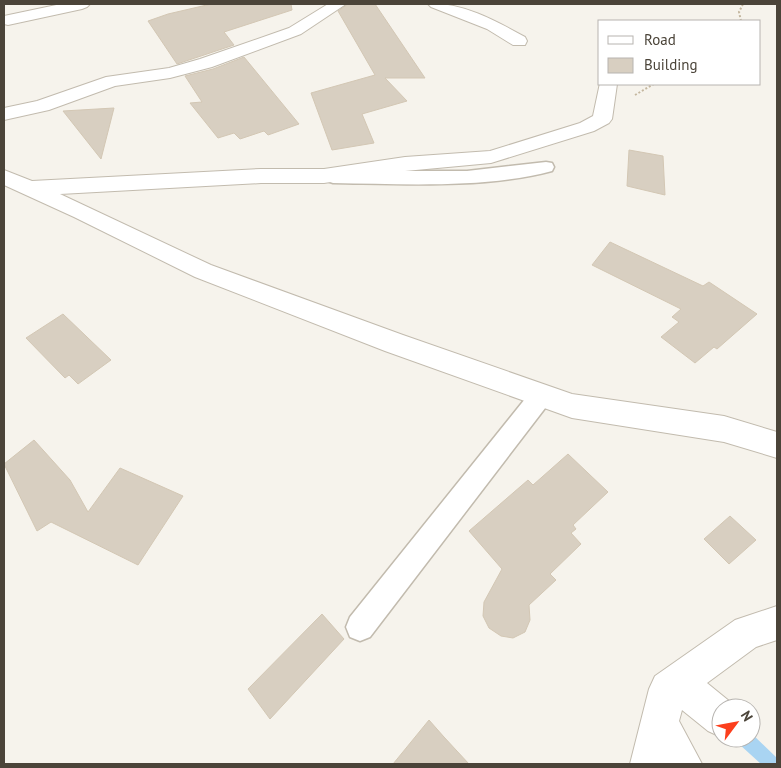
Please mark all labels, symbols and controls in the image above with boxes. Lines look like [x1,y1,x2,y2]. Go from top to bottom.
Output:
legend [598,20,761,85]
text: Road [644,30,676,49]
text: Building [644,55,698,74]
north arrow [711,698,761,748]
text: N [737,707,757,725]

